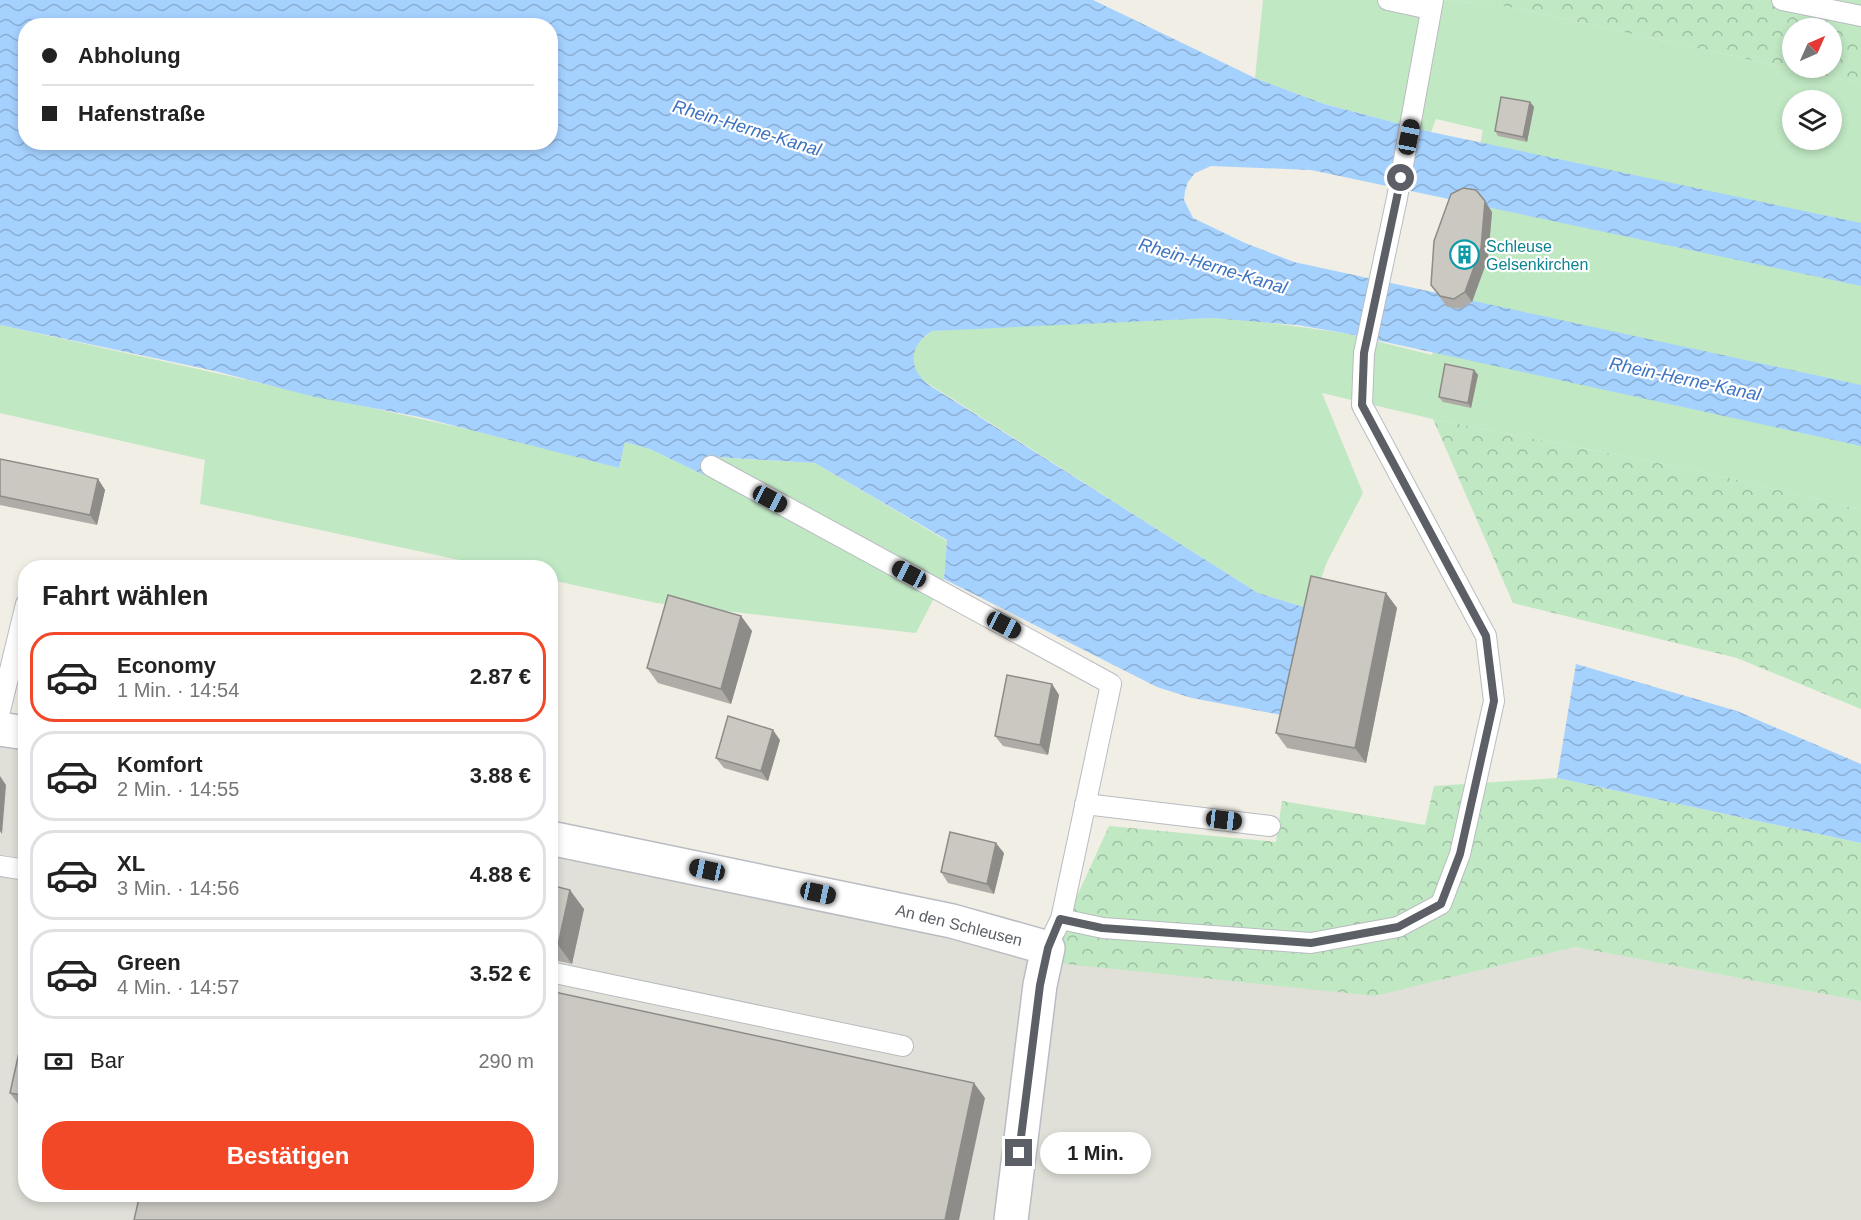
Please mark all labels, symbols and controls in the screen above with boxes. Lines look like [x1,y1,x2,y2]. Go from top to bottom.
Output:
north arrow [1782,18,1842,78]
map controls [1782,18,1842,150]
text: Abholung [78,43,181,68]
button: layers [1782,90,1842,150]
water label: Rhein-Herne-Kanal [670,96,825,160]
text: Hafenstraße [78,101,205,126]
car [1397,118,1421,156]
route start [1387,164,1414,191]
water label: Rhein-Herne-Kanal [1136,234,1291,298]
place label: Schleuse Gelsenkirchen [1486,238,1588,273]
building icon: Schleuse Gelsenkirchen [1449,239,1481,271]
water label: Rhein-Herne-Kanal [1608,353,1763,405]
car [750,483,790,515]
car [889,558,929,590]
text: Fahrt wählen [42,581,209,611]
car [984,609,1024,641]
icon: car [45,650,99,704]
text: Economy [117,653,216,678]
text: 2.87 € [470,664,531,689]
text: 1 Min. · 14:54 [117,679,239,701]
icon: car [45,749,99,803]
text: Komfort [117,752,203,777]
text: 3.88 € [470,763,531,788]
text: 2 Min. · 14:55 [117,778,239,800]
car [1205,809,1243,831]
icon: car [45,848,99,902]
text: XL [117,851,145,876]
car [688,857,726,883]
text: 4.88 € [470,862,531,887]
text: 3 Min. · 14:56 [117,877,239,899]
car [799,880,837,906]
street label: An den Schleusen [894,901,1024,949]
icon: car [45,947,99,1001]
text: Green [117,950,181,975]
text: 3.52 € [470,961,531,986]
text: 4 Min. · 14:57 [117,976,239,998]
icon: cash [42,1045,75,1078]
text: Bar [90,1048,124,1073]
text: 290 m [478,1050,534,1072]
button: Bestätigen [42,1121,534,1190]
callout: 1 Min. [1040,1132,1151,1174]
route end [1005,1139,1032,1166]
text: 1 Min. [1067,1142,1124,1164]

